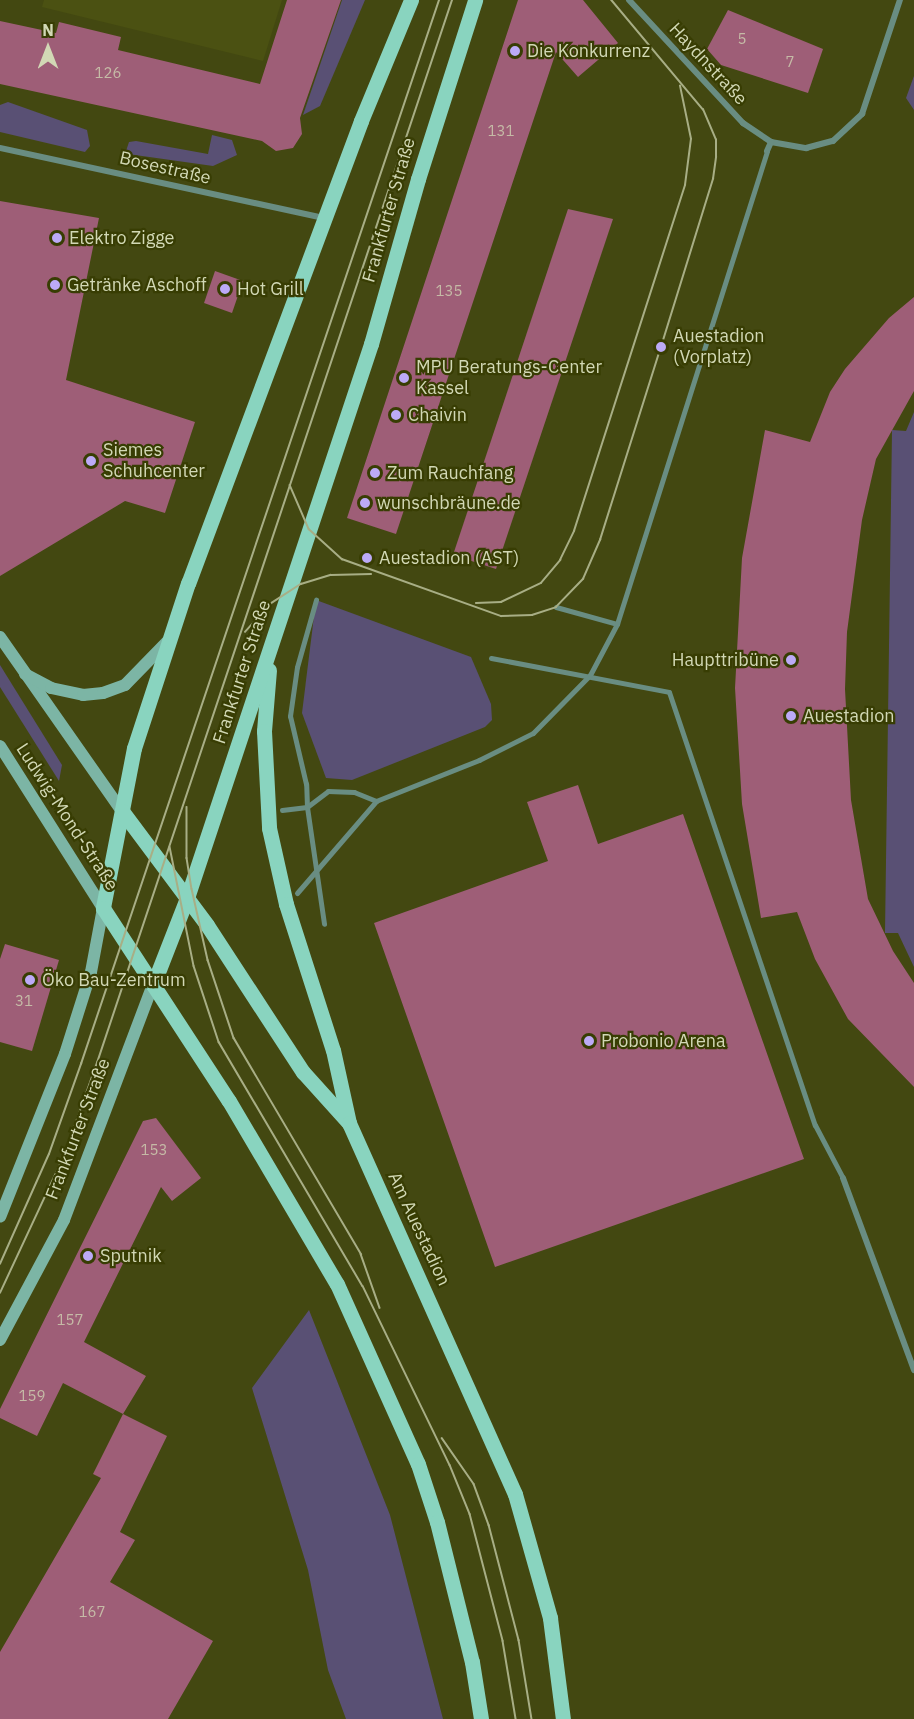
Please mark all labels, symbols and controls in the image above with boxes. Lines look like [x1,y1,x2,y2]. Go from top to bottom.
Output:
north arrow [18,18,78,78]
street label: Haydnstraße [665,18,751,110]
text: N [42,20,54,40]
house number: 5 [738,30,746,48]
place label: Die Konkurrenz [527,40,650,62]
marker: Die Konkurrenz [508,44,522,58]
house number: 7 [786,53,794,71]
house number: 126 [95,64,121,82]
house number: 131 [488,122,514,140]
street label: Frankfurter Straße [358,135,420,285]
street label: Bosestraße [117,147,213,189]
place label: Elektro Zigge [69,227,174,249]
marker: Elektro Zigge [50,231,64,245]
place label: Getränke Aschoff [67,274,207,296]
marker: Getränke Aschoff [48,278,62,292]
place label: Hot Grill [237,278,304,300]
marker: Hot Grill [218,282,232,296]
house number: 135 [436,282,462,300]
place label: Auestadion (Vorplatz) [673,326,764,368]
marker: Auestadion (Vorplatz) [654,340,668,354]
place label: MPU Beratungs-Center Kassel [416,357,602,400]
marker: MPU Beratungs-Center Kassel [397,371,411,385]
place label: Chaivin [408,404,467,426]
marker: Chaivin [389,408,403,422]
place label: Siemes Schuhcenter [103,440,205,482]
marker: Siemes Schuhcenter [84,454,98,468]
place label: Zum Rauchfang [387,462,513,484]
marker: Zum Rauchfang [368,466,382,480]
place label: wunschbräune.de [377,492,521,514]
marker: wunschbräune.de [358,496,372,510]
place label: Auestadion (AST) [379,547,519,569]
marker: Auestadion (AST) [360,551,374,565]
street label: Frankfurter Straße [209,598,275,746]
place label: Haupttribüne [672,649,779,671]
marker: Haupttribüne [784,653,798,667]
place label: Auestadion [803,705,894,727]
marker: Auestadion [784,709,798,723]
street label: Ludwig-Mond-Straße [11,739,123,895]
place label: Öko Bau-Zentrum [42,969,186,991]
marker: Öko Bau-Zentrum [23,973,37,987]
house number: 31 [15,992,33,1010]
place label: Probonio Arena [601,1030,726,1052]
marker: Probonio Arena [582,1034,596,1048]
street label: Frankfurter Straße [41,1055,115,1203]
house number: 153 [141,1141,167,1159]
street label: Am Auestadion [383,1169,455,1289]
place label: Sputnik [100,1245,162,1267]
marker: Sputnik [81,1249,95,1263]
house number: 157 [57,1311,83,1329]
house number: 159 [19,1387,45,1405]
house number: 167 [79,1603,105,1621]

